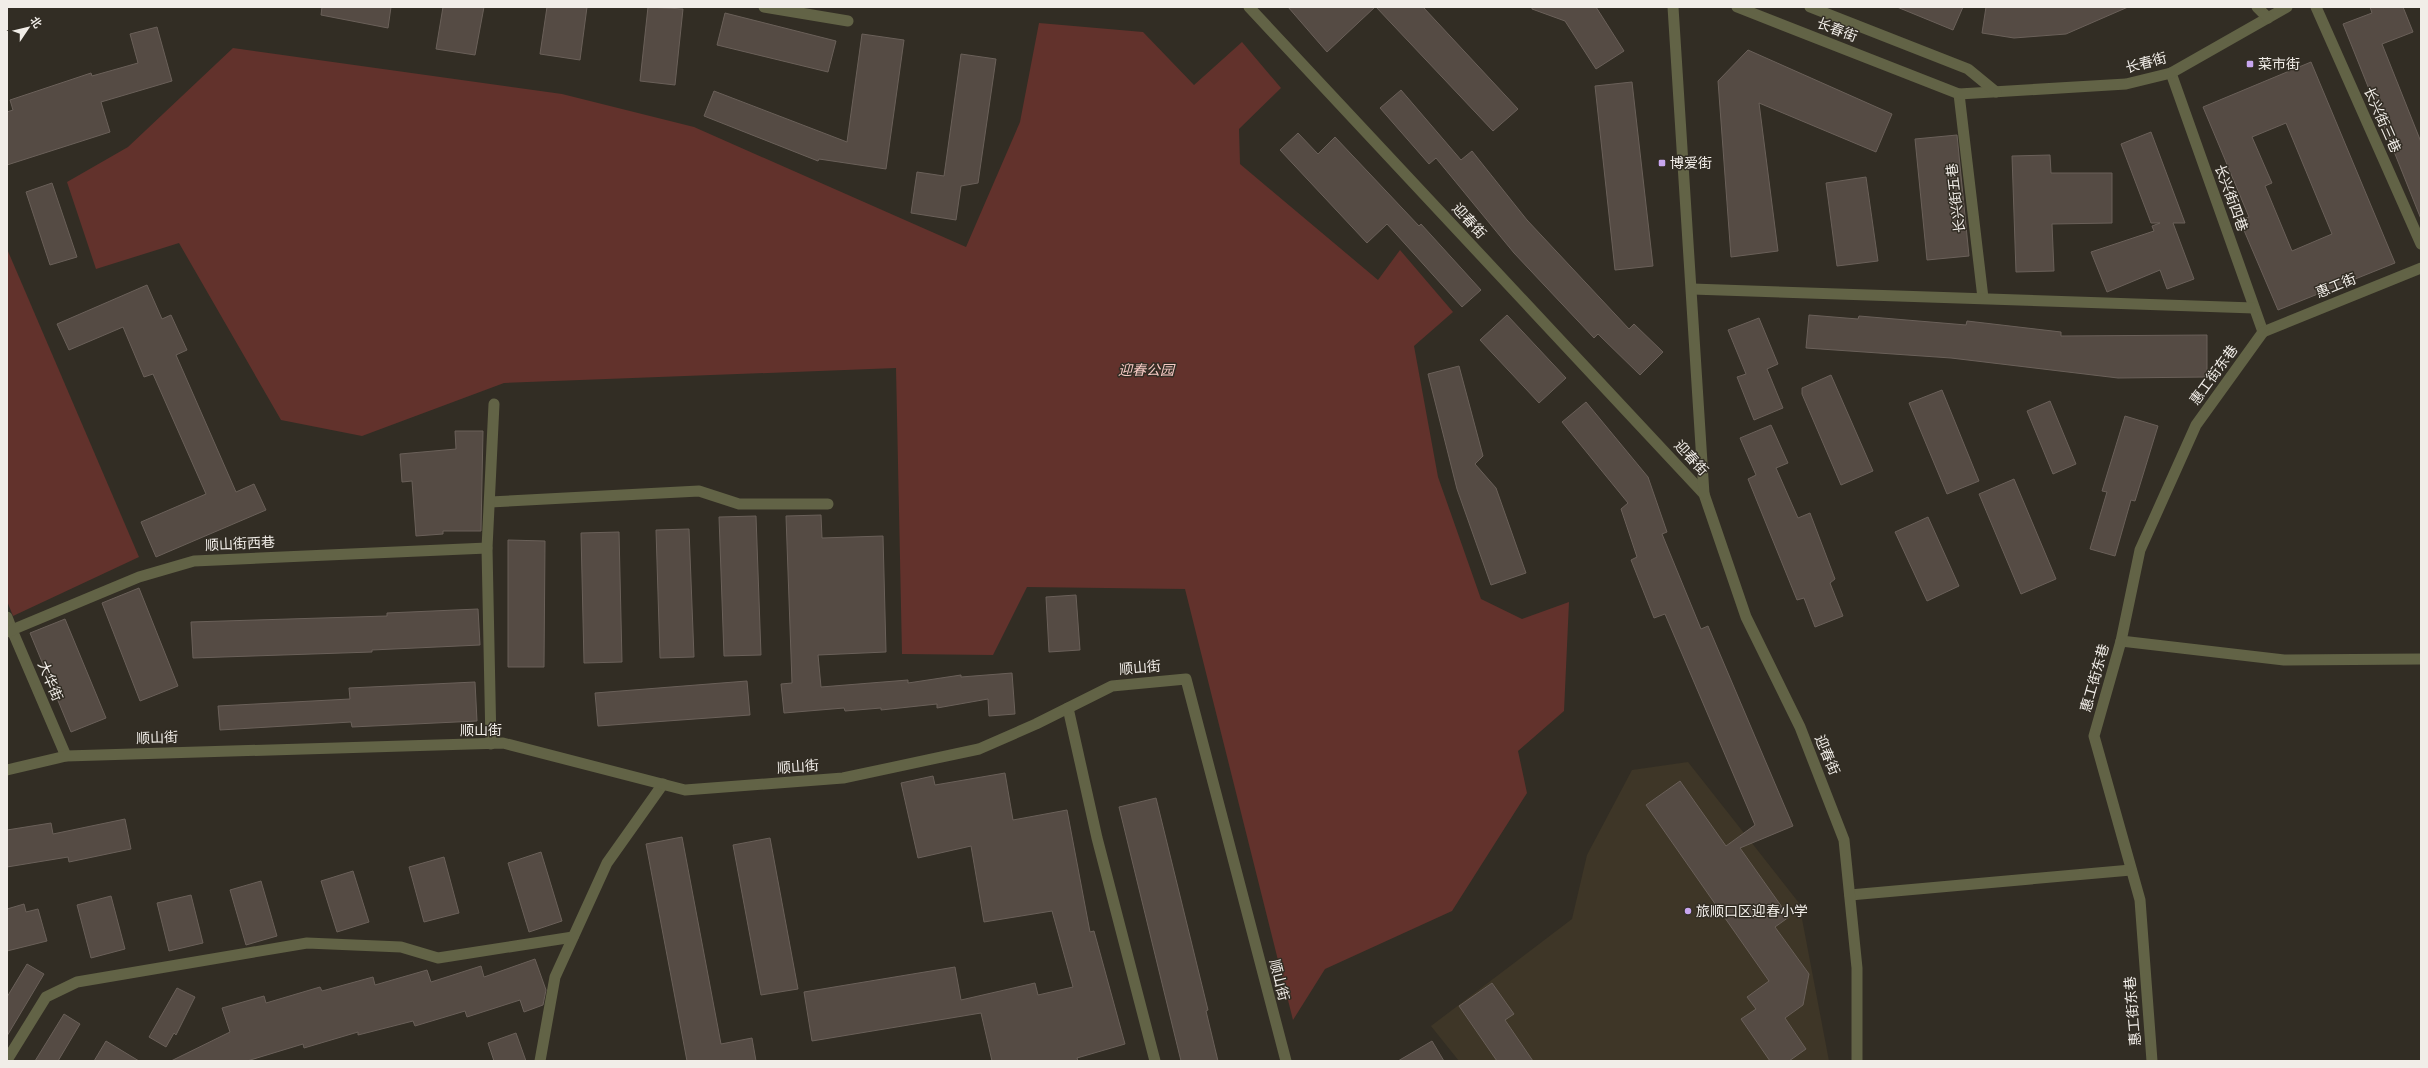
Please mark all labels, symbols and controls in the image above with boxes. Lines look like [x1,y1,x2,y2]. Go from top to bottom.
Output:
north arrow [8,8,48,48]
text: 北 [26,13,46,32]
street label: 长春街 [1814,13,1860,47]
street label: 长春街 [2123,47,2169,79]
place label: 菜市街 [2258,54,2300,75]
marker: 菜市街 [2245,59,2255,69]
street label: 长兴街三巷 [2358,84,2406,156]
place label: 博爱街 [1670,153,1712,174]
marker: 博爱街 [1657,158,1667,168]
street label: 长兴街五巷 [1941,162,1971,234]
street label: 长兴街四巷 [2209,162,2253,234]
street label: 迎春街 [1447,198,1491,244]
street label: 惠工街 [2313,268,2359,304]
street label: 惠工街东巷 [2185,341,2243,409]
park label: 迎春公园 [1118,360,1176,381]
street label: 迎春街 [1669,435,1713,481]
street label: 顺山街西巷 [204,532,276,556]
street label: 惠工街东巷 [2075,641,2115,715]
street label: 顺山街 [1118,656,1162,680]
street label: 大华街 [32,658,68,704]
street label: 顺山街 [460,720,502,741]
street label: 顺山街 [136,727,178,749]
street label: 迎春街 [1809,732,1845,778]
street label: 顺山街 [776,755,820,779]
place label: 旅顺口区迎春小学 [1696,901,1808,922]
marker: 旅顺口区迎春小学 [1683,906,1693,916]
street label: 顺山街 [1264,957,1294,1003]
street label: 惠工街东巷 [2119,975,2147,1047]

